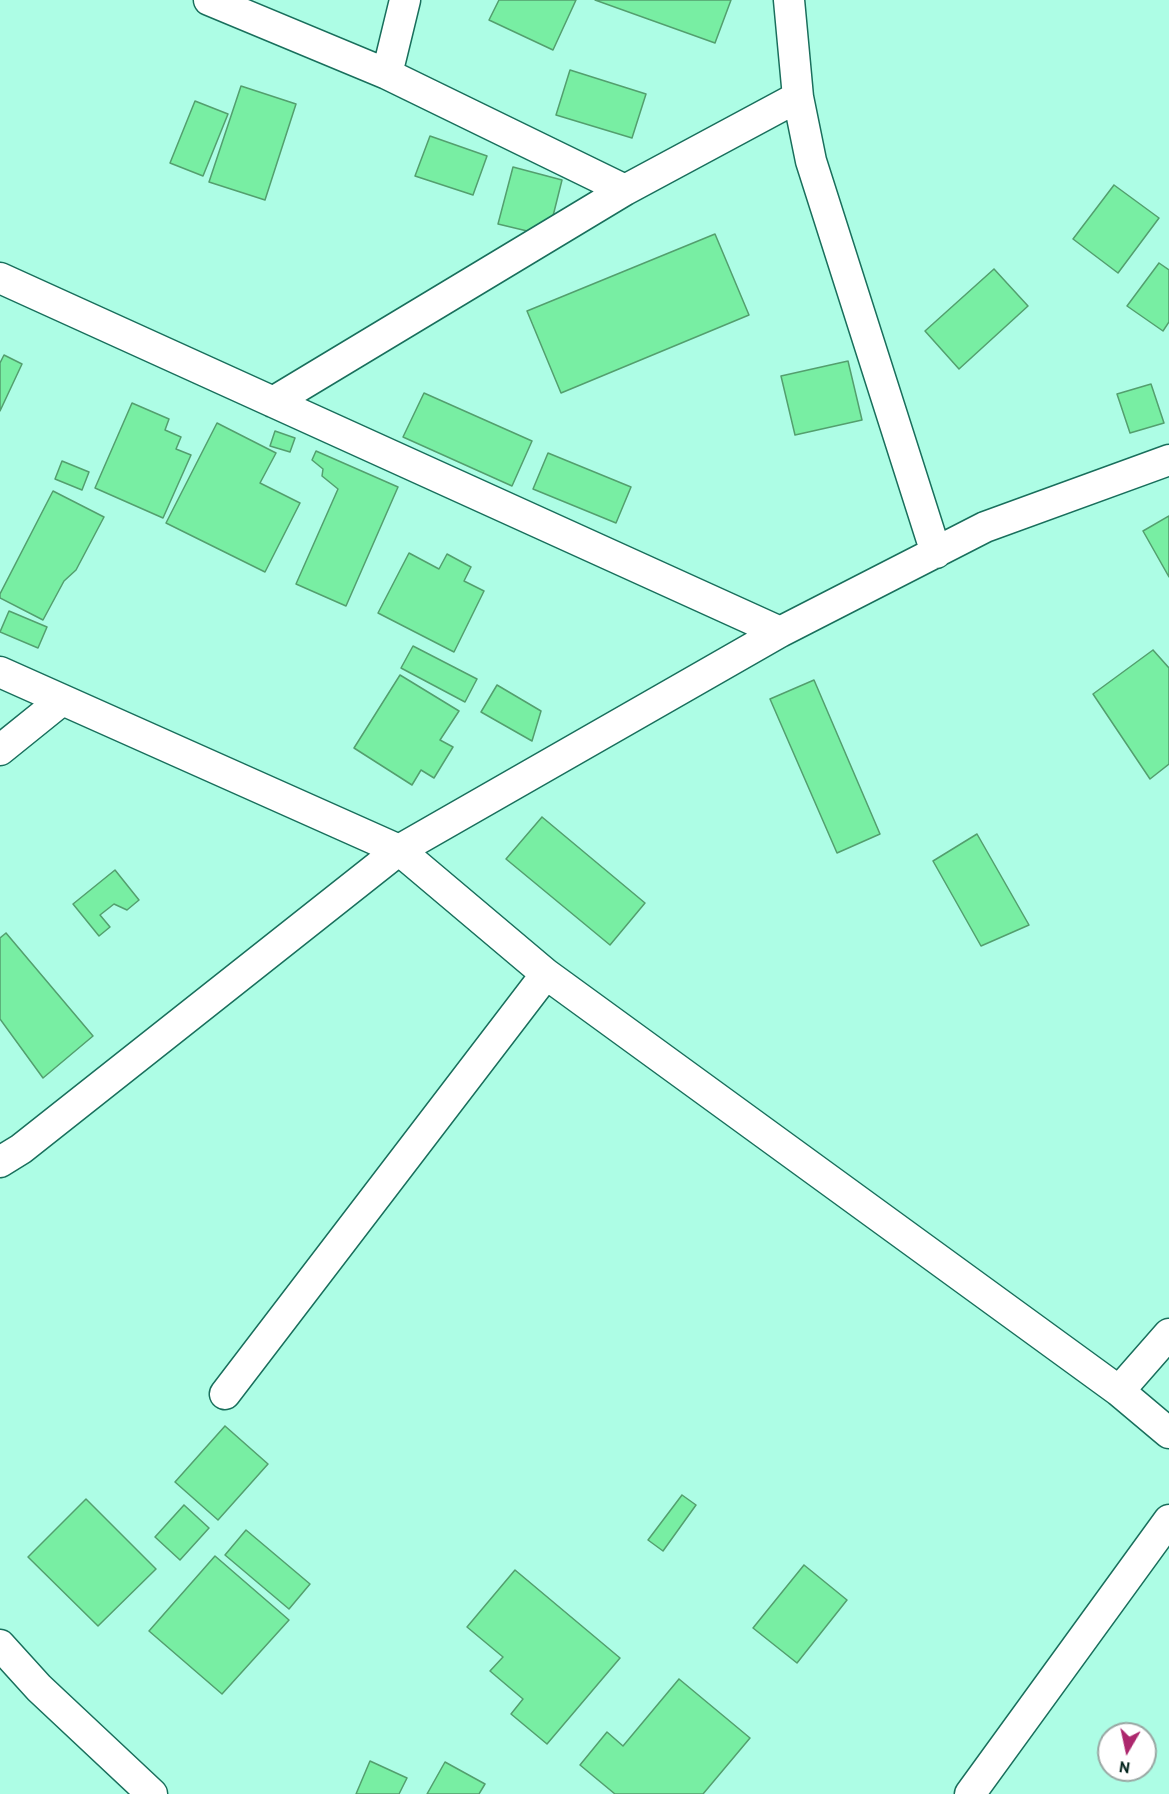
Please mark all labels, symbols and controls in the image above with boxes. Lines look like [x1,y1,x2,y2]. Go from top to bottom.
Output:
north arrow [1097,1722,1157,1782]
text: N [1118,1757,1131,1779]

